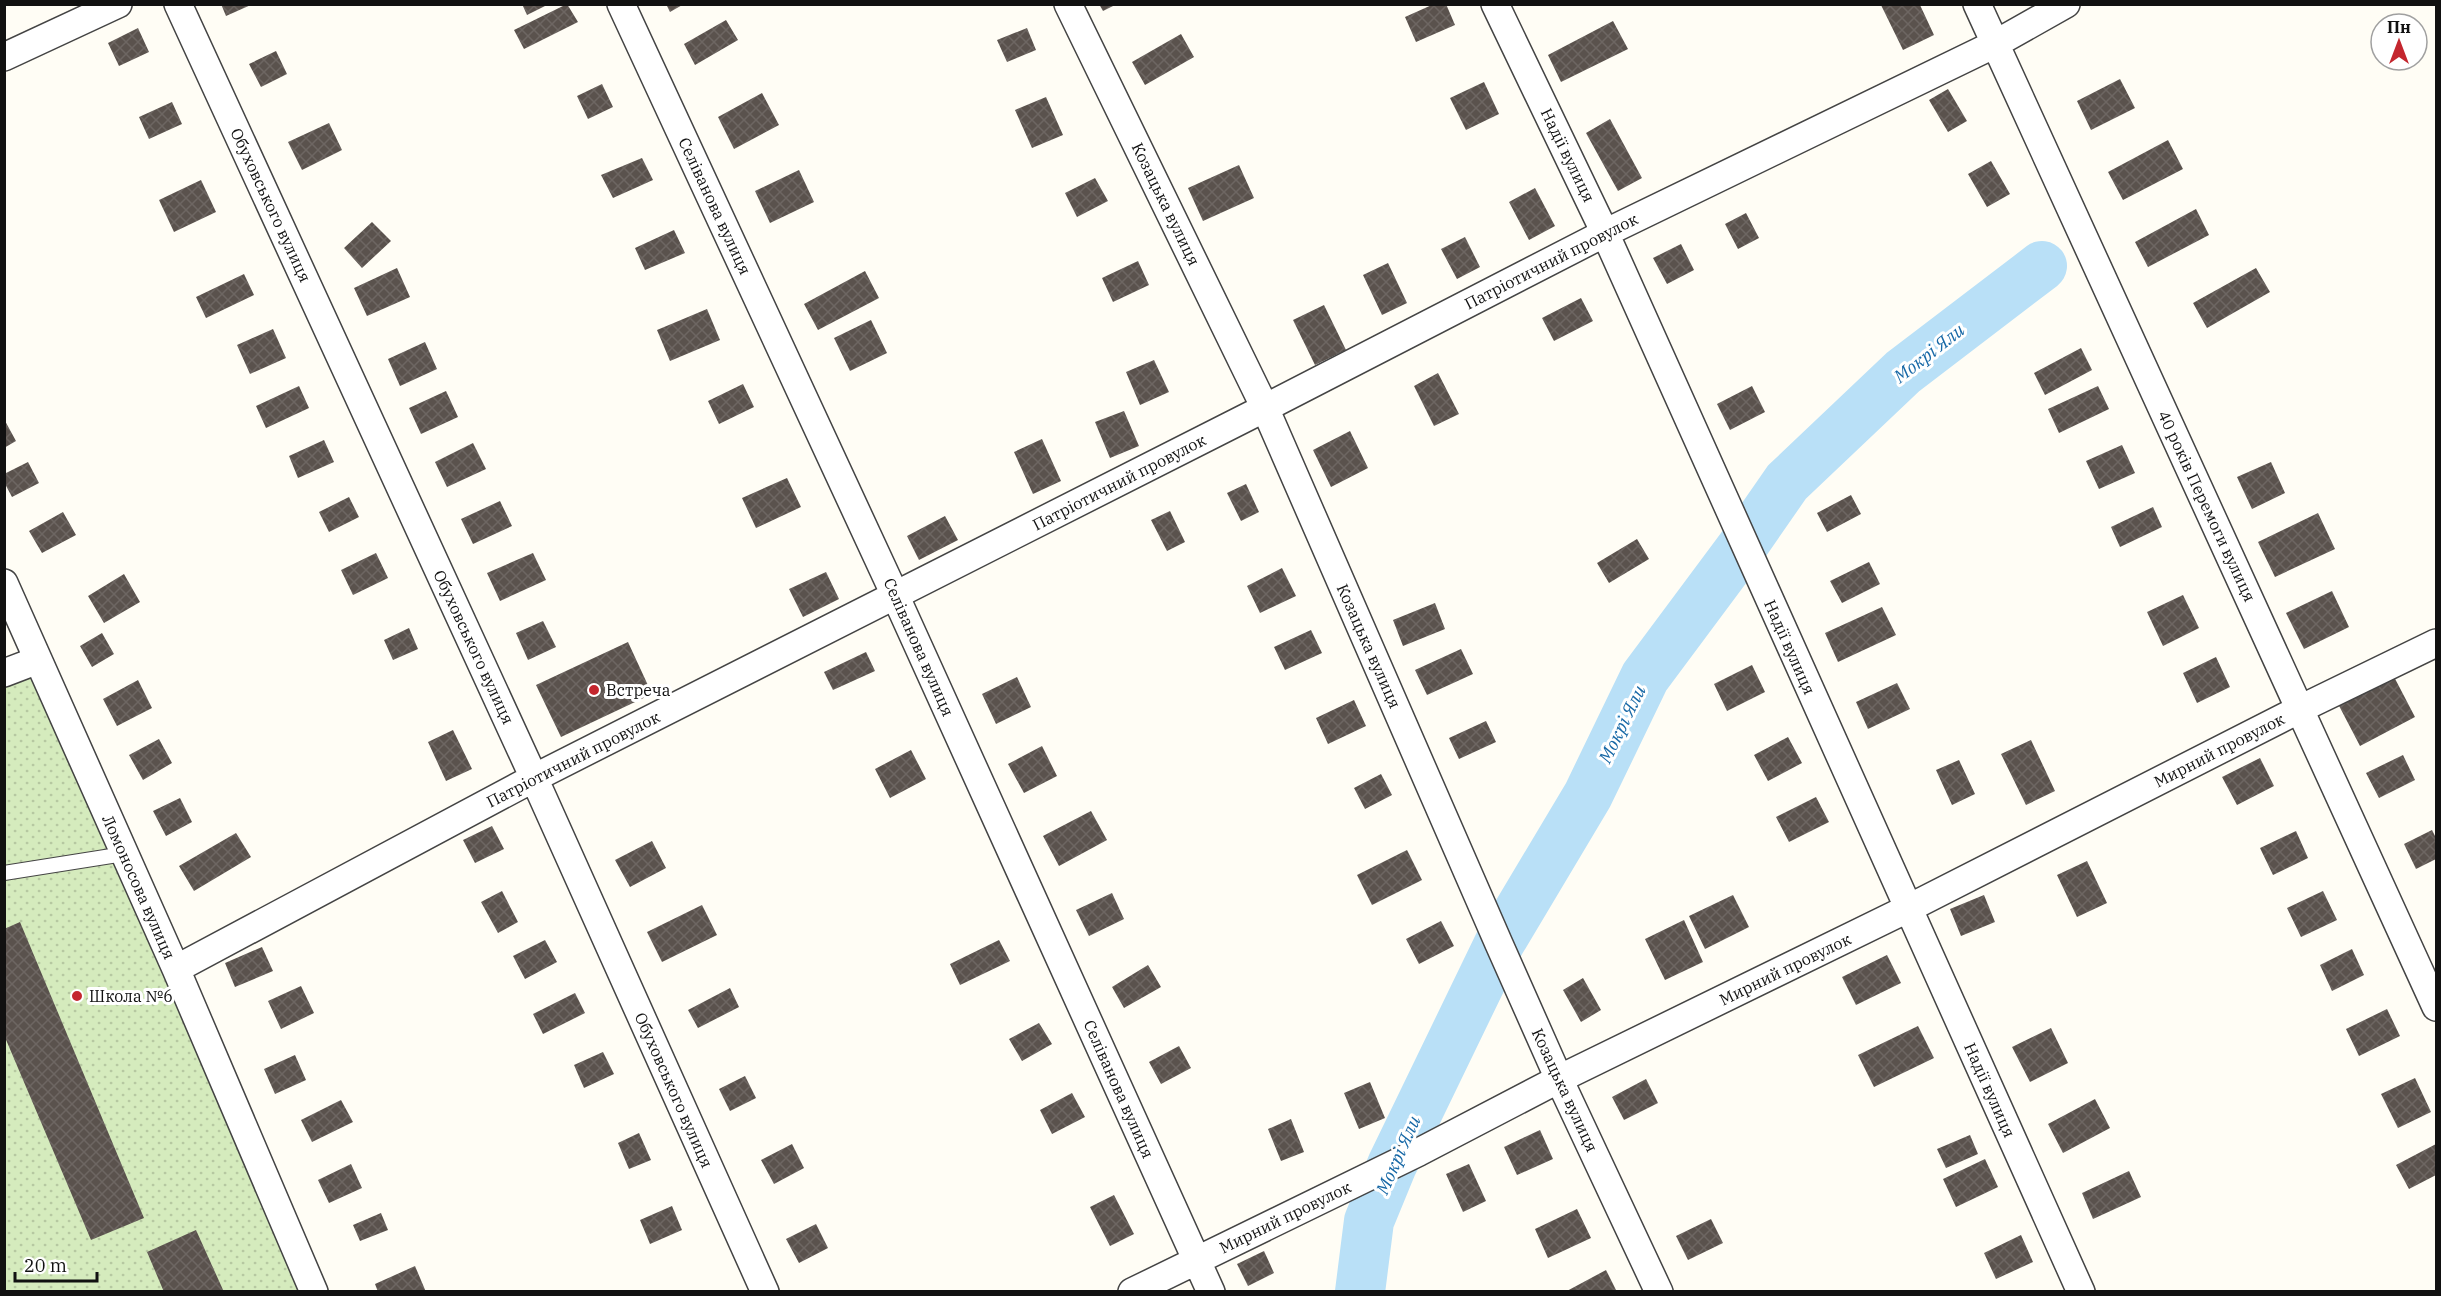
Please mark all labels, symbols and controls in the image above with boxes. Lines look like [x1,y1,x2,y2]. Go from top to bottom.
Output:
north arrow [2369,12,2429,72]
text: Пн [2387,17,2411,37]
street label: Надії вулиця [1537,105,1599,205]
street label: Обуховського вулиця [226,125,316,285]
street label: Селіванова вулиця [674,134,756,278]
street label: Козацька вулиця [1128,139,1204,269]
street label: Патріотичний провулок [1461,208,1642,313]
water label: Мокрі Яли [1888,318,1970,388]
street label: 40 років Перемоги вулиця [2154,407,2260,605]
street label: Патріотичний провулок [1029,429,1210,534]
street label: Обуховського вулиця [429,567,519,727]
street label: Селіванова вулиця [880,575,958,719]
street label: Козацька вулиця [1333,581,1405,711]
street label: Надії вулиця [1760,596,1820,698]
place label: Встреча [606,680,671,700]
water label: Мокрі Яли [1593,681,1651,767]
marker: Встреча [587,683,601,697]
street label: Патріотичний провулок [483,706,664,811]
street label: Мирний провулок [2150,708,2288,792]
street label: Ломоносова вулиця [98,812,180,962]
street label: Мирний провулок [1716,928,1855,1010]
place label: Школа №6 [89,986,173,1006]
marker: Школа №6 [70,989,84,1003]
street label: Обуховського вулиця [631,1009,717,1171]
street label: Селіванова вулиця [1080,1017,1158,1161]
street label: Козацька вулиця [1528,1025,1602,1155]
street label: Надії вулиця [1960,1039,2020,1141]
water label: Мокрі Яли [1370,1111,1426,1199]
street label: Мирний провулок [1216,1176,1355,1258]
scale bar [15,1245,98,1283]
text: 20 m [24,1254,67,1277]

